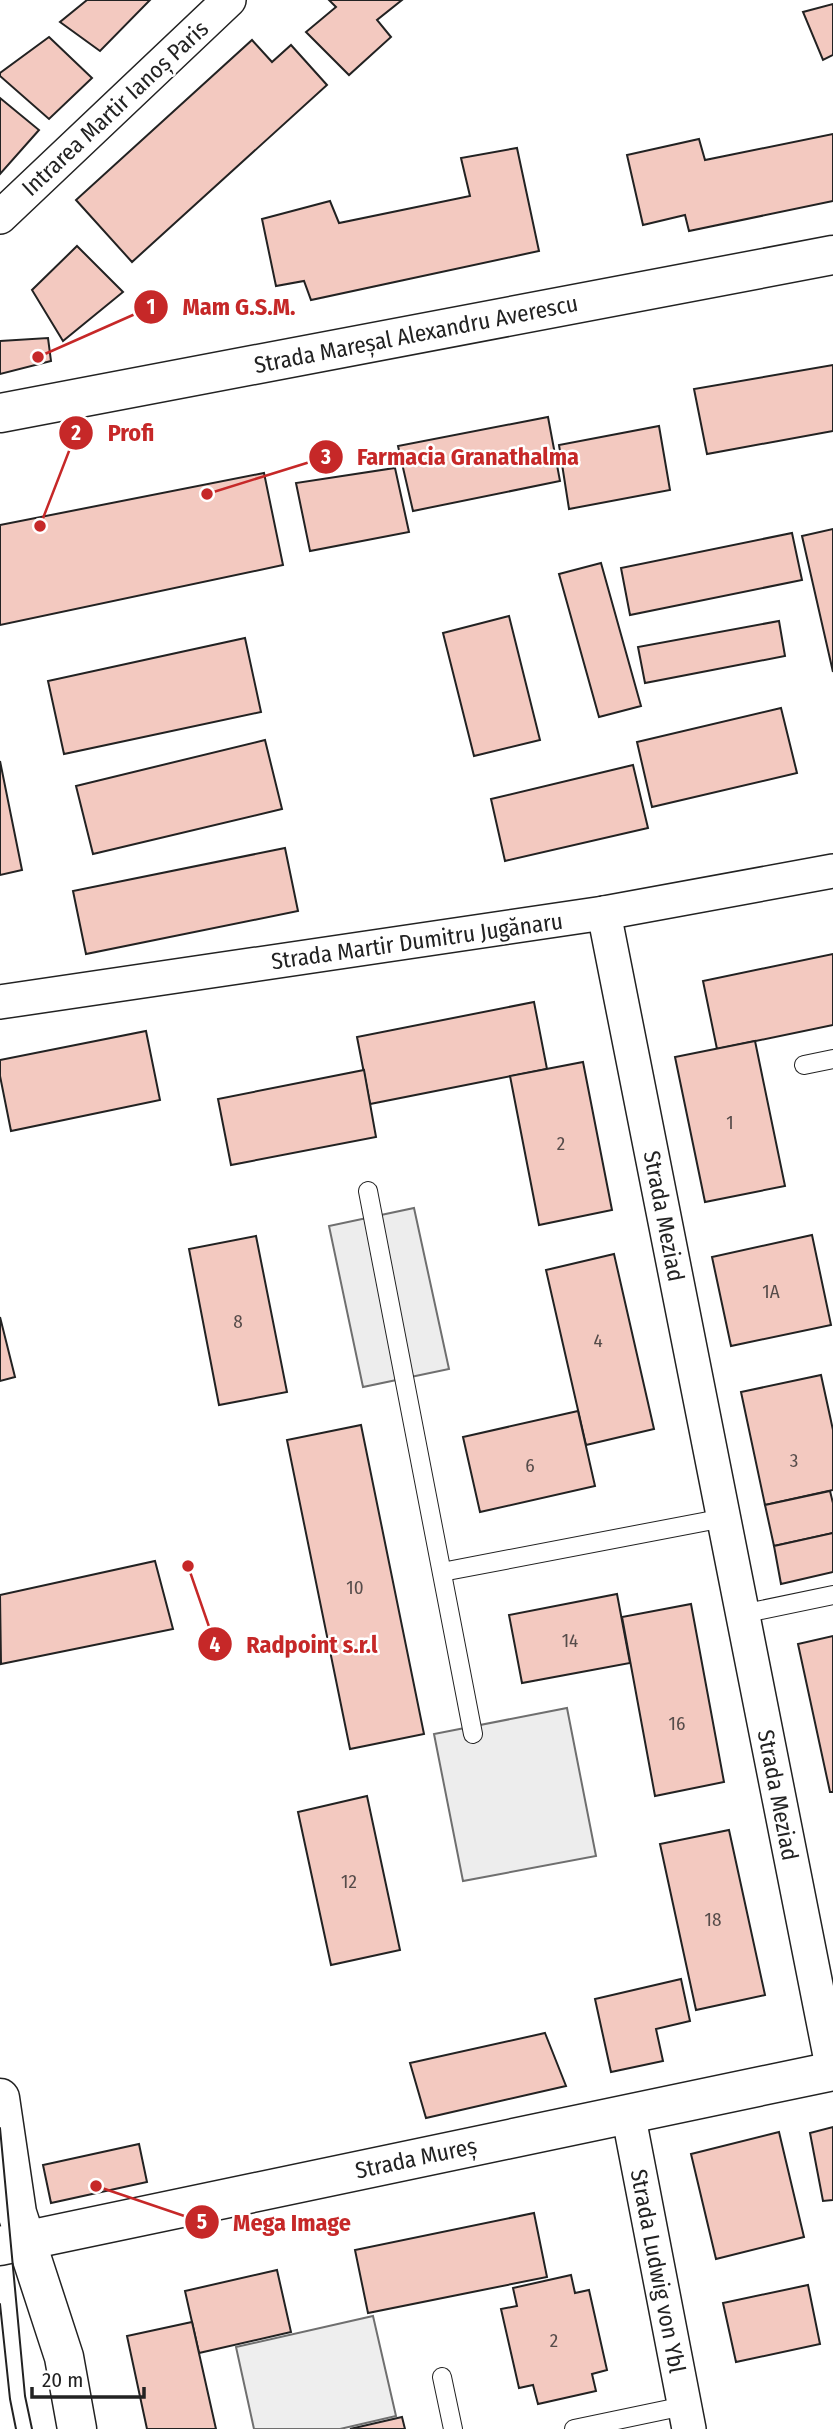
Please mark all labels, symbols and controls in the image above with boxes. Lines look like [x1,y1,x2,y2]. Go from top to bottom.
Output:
street label: Intrarea Martir Ianoș Paris [16,14,215,202]
callout: Mam G.S.M. [133,284,309,329]
street label: Strada Mareșal Alexandru Averescu [252,289,580,380]
text: Mam G.S.M. [183,293,295,321]
text: 1 [147,294,155,320]
callout: Profi [59,410,168,455]
text: Profi [108,419,154,447]
text: 2 [70,420,81,446]
callout: Farmacia Granathalma [308,434,593,479]
text: Farmacia Granathalma [357,443,579,471]
text: 3 [320,444,331,470]
street label: Strada Martir Dumitru Jugănaru [269,907,565,975]
house number: 1 [726,1111,734,1134]
house number: 2 [557,1132,565,1155]
street label: Strada Meziad [638,1148,690,1284]
house number: 1A [762,1280,780,1303]
house number: 8 [233,1310,243,1333]
house number: 4 [593,1329,603,1352]
house number: 3 [790,1449,798,1472]
house number: 6 [525,1454,535,1477]
house number: 10 [346,1576,364,1599]
callout: Radpoint s.r.l [198,1622,392,1667]
house number: 14 [562,1629,578,1652]
text: Radpoint s.r.l [246,1631,378,1659]
text: 4 [210,1632,221,1658]
house number: 16 [669,1712,685,1735]
street label: Strada Meziad [752,1727,804,1863]
house number: 12 [341,1870,357,1893]
house number: 18 [705,1908,721,1931]
street label: Strada Mureș [353,2131,480,2186]
street label: Strada Ludwig von Ybl [624,2167,692,2375]
callout: Mega Image [184,2200,365,2245]
text: 5 [197,2209,207,2235]
text: Mega Image [233,2209,351,2237]
house number: 2 [550,2329,558,2352]
scale bar [32,2356,144,2400]
text: 20 m [42,2367,83,2393]

